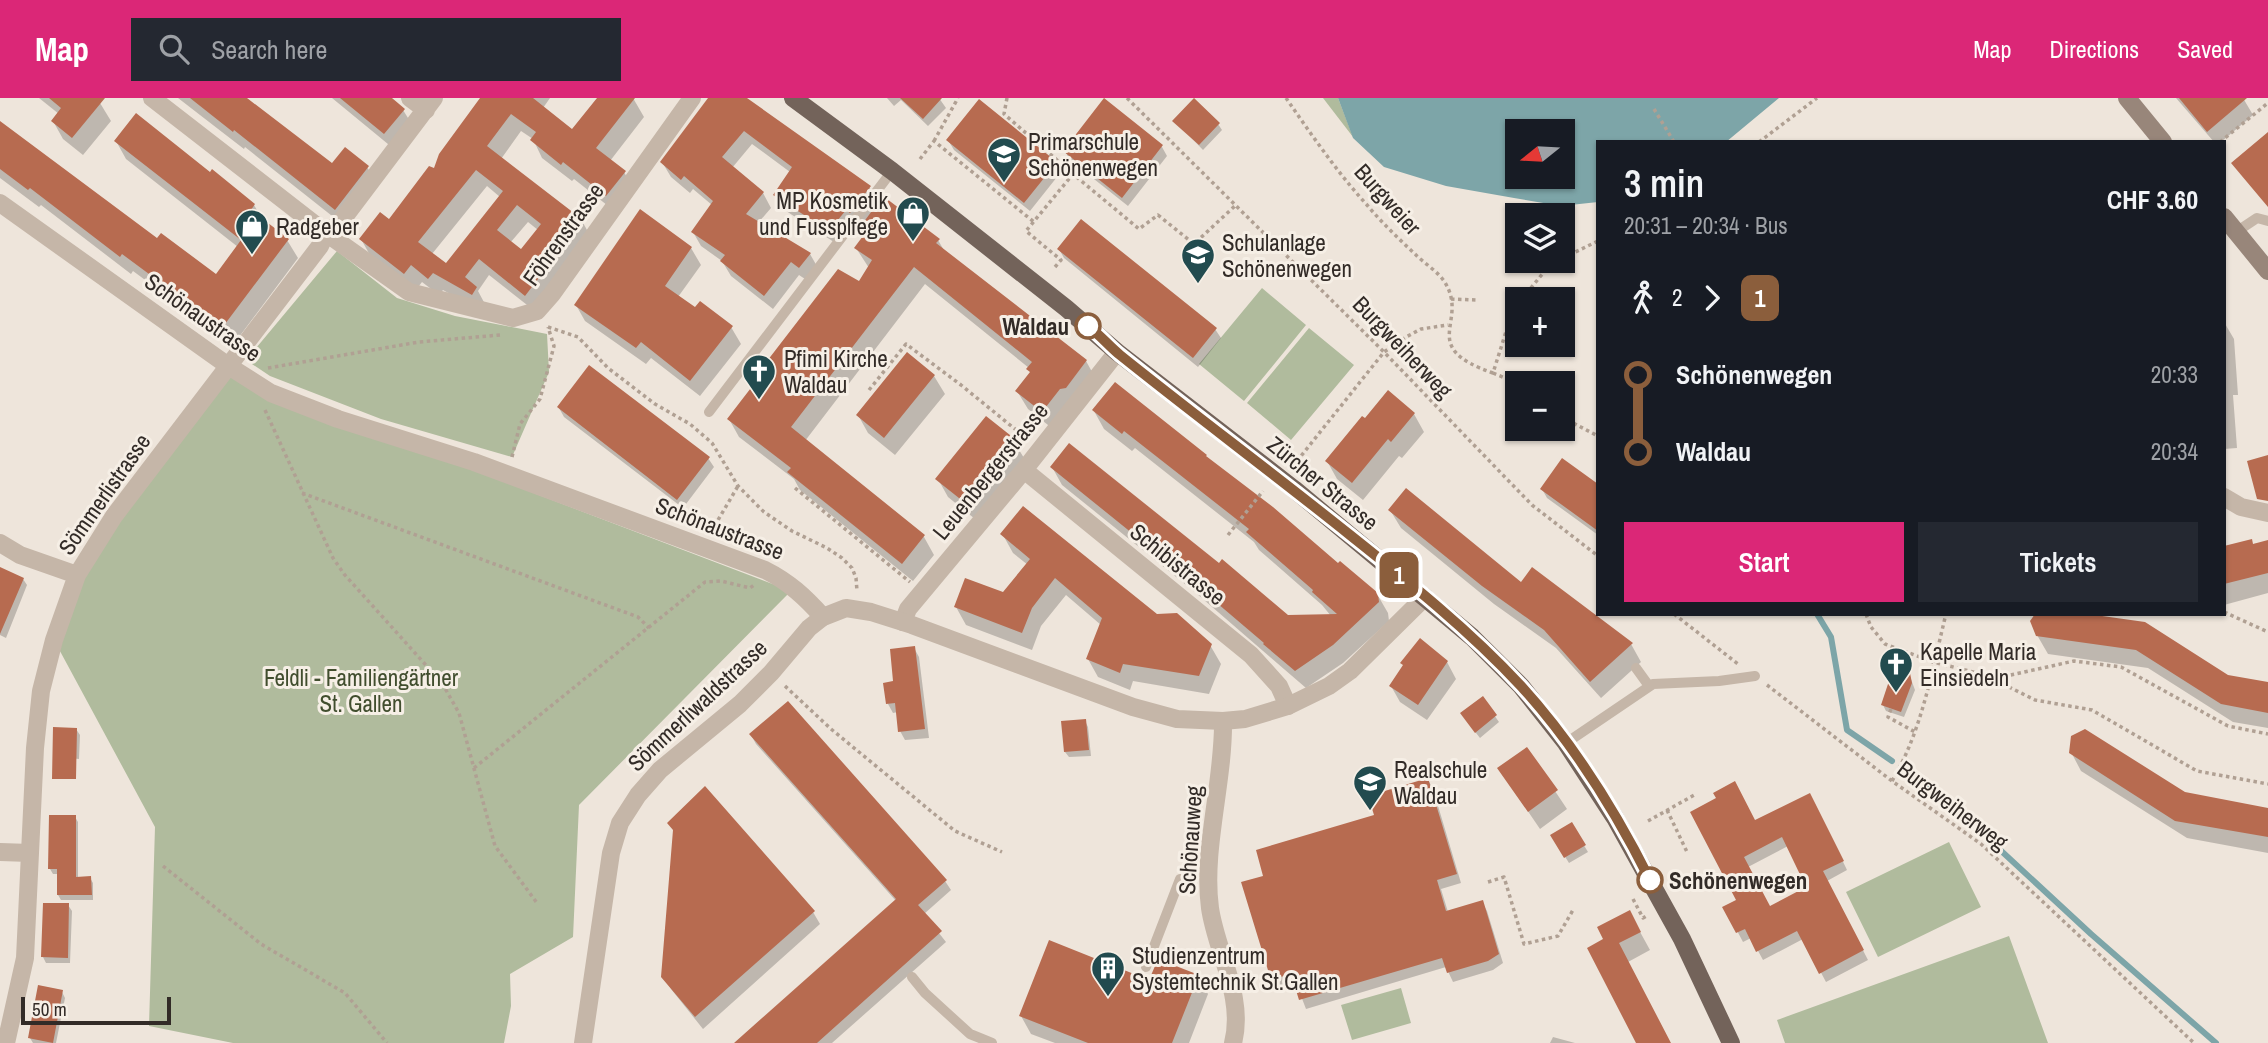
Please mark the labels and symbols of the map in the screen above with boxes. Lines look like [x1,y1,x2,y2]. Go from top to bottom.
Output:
north arrow [1505,119,1575,189]
place label: Primarschule Schönenwegen [1028,126,1158,183]
school or university icon: Primarschule Schönenwegen [985,135,1023,184]
street label: Burgweier [1348,157,1429,242]
street label: Föhrenstrasse [515,176,611,292]
place label: MP Kosmetik und Fussplfege [759,185,889,242]
shop icon: MP Kosmetik und Fussplfege [894,194,932,243]
shop icon: Radgeber [233,207,271,256]
place label: Radgeber [276,211,360,242]
place label: Schulanlage Schönenwegen [1222,227,1352,284]
school or university icon: Schulanlage Schönenwegen [1179,236,1217,285]
street label: Schönaustrasse [139,266,267,368]
street label: Burgweiherweg [1346,289,1460,405]
place label: Waldau [1003,311,1069,342]
marker: Waldau [1075,313,1101,339]
place label: Pfimi Kirche Waldau [784,343,888,400]
church icon: Pfimi Kirche Waldau [740,352,778,401]
street label: Leuenbergerstrasse [925,396,1055,546]
street label: Sömmerlistrasse [51,427,157,561]
street label: Zürcher Strasse [1261,429,1385,537]
street label: Schönaustrasse [651,489,789,567]
street label: Schibistrasse [1124,516,1232,612]
line badge: 1 [1376,552,1422,598]
street label: Sömmerliwaldstrasse [621,632,773,778]
place label: Kapelle Maria Einsiedeln [1920,636,2037,693]
church icon: Kapelle Maria Einsiedeln [1877,645,1915,694]
park label: Feldli - Familiengärtner St. Gallen [264,662,459,719]
street label: Burgweiherweg [1891,753,2015,857]
place label: Realschule Waldau [1394,754,1487,811]
school or university icon: Realschule Waldau [1351,763,1389,812]
street label: Schönauweg [1171,784,1209,895]
place label: Schönenwegen [1669,865,1807,896]
marker: Schönenwegen [1637,867,1663,893]
place label: Studienzentrum Systemtechnik St.Gallen [1132,940,1339,997]
building icon: Studienzentrum Systemtechnik St.Gallen [1089,949,1127,998]
scale bar [21,994,172,1026]

